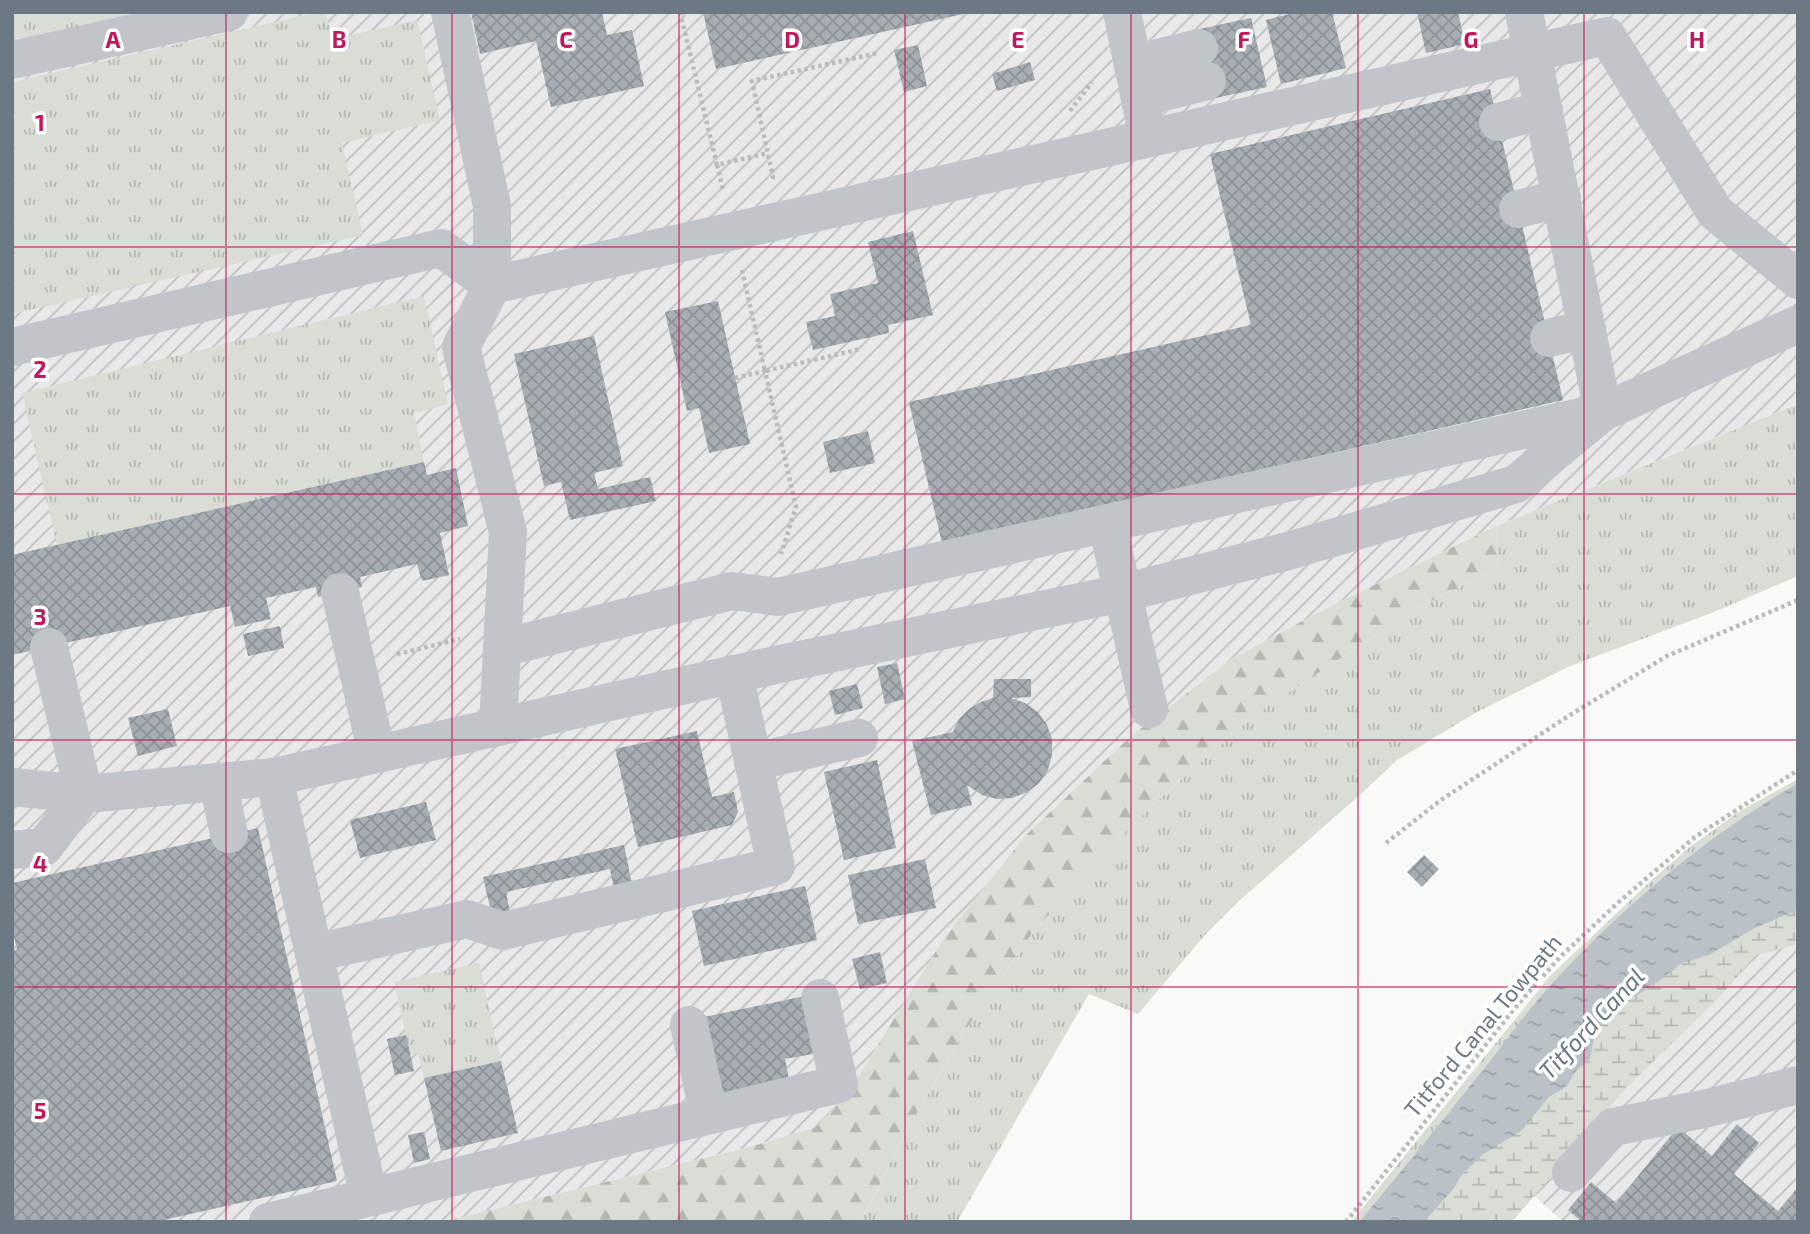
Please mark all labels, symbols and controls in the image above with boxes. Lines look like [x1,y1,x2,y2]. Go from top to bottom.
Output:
text: A [105,25,121,53]
text: B [332,25,346,53]
text: C [559,25,573,53]
text: D [784,25,800,53]
text: E [1011,25,1025,53]
text: F [1238,25,1251,53]
text: G [1464,25,1478,53]
text: H [1689,25,1705,53]
text: 1 [35,108,45,136]
text: 2 [33,355,47,383]
text: 3 [33,602,47,630]
text: 4 [33,849,47,877]
street label: Titford Canal Towpath [1398,928,1567,1123]
water label: Titford Canal [1532,961,1650,1085]
text: 5 [34,1096,46,1124]

